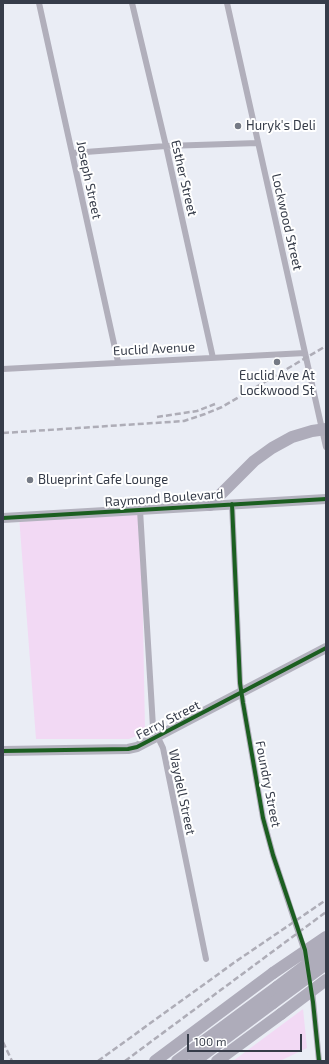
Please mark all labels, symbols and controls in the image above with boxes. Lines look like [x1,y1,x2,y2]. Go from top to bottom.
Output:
place label: Huryk's Deli [246,118,316,134]
marker: Huryk's Deli [233,121,243,131]
street label: Esther Street [168,138,200,218]
street label: Joseph Street [73,139,105,221]
street label: Lockwood Street [268,172,306,272]
street label: Euclid Avenue [113,339,195,359]
marker: Euclid Ave At Lockwood St [272,357,282,367]
place label: Euclid Ave At Lockwood St [239,368,315,399]
place label: Blueprint Cafe Lounge [38,472,168,488]
marker: Blueprint Cafe Lounge [25,475,35,485]
street label: Raymond Boulevard [104,486,224,510]
street label: Ferry Street [133,697,203,743]
street label: Foundry Street [252,739,284,829]
street label: Waydell Street [165,748,199,836]
scale bar [189,1026,304,1052]
text: 100 m [194,1034,226,1048]

